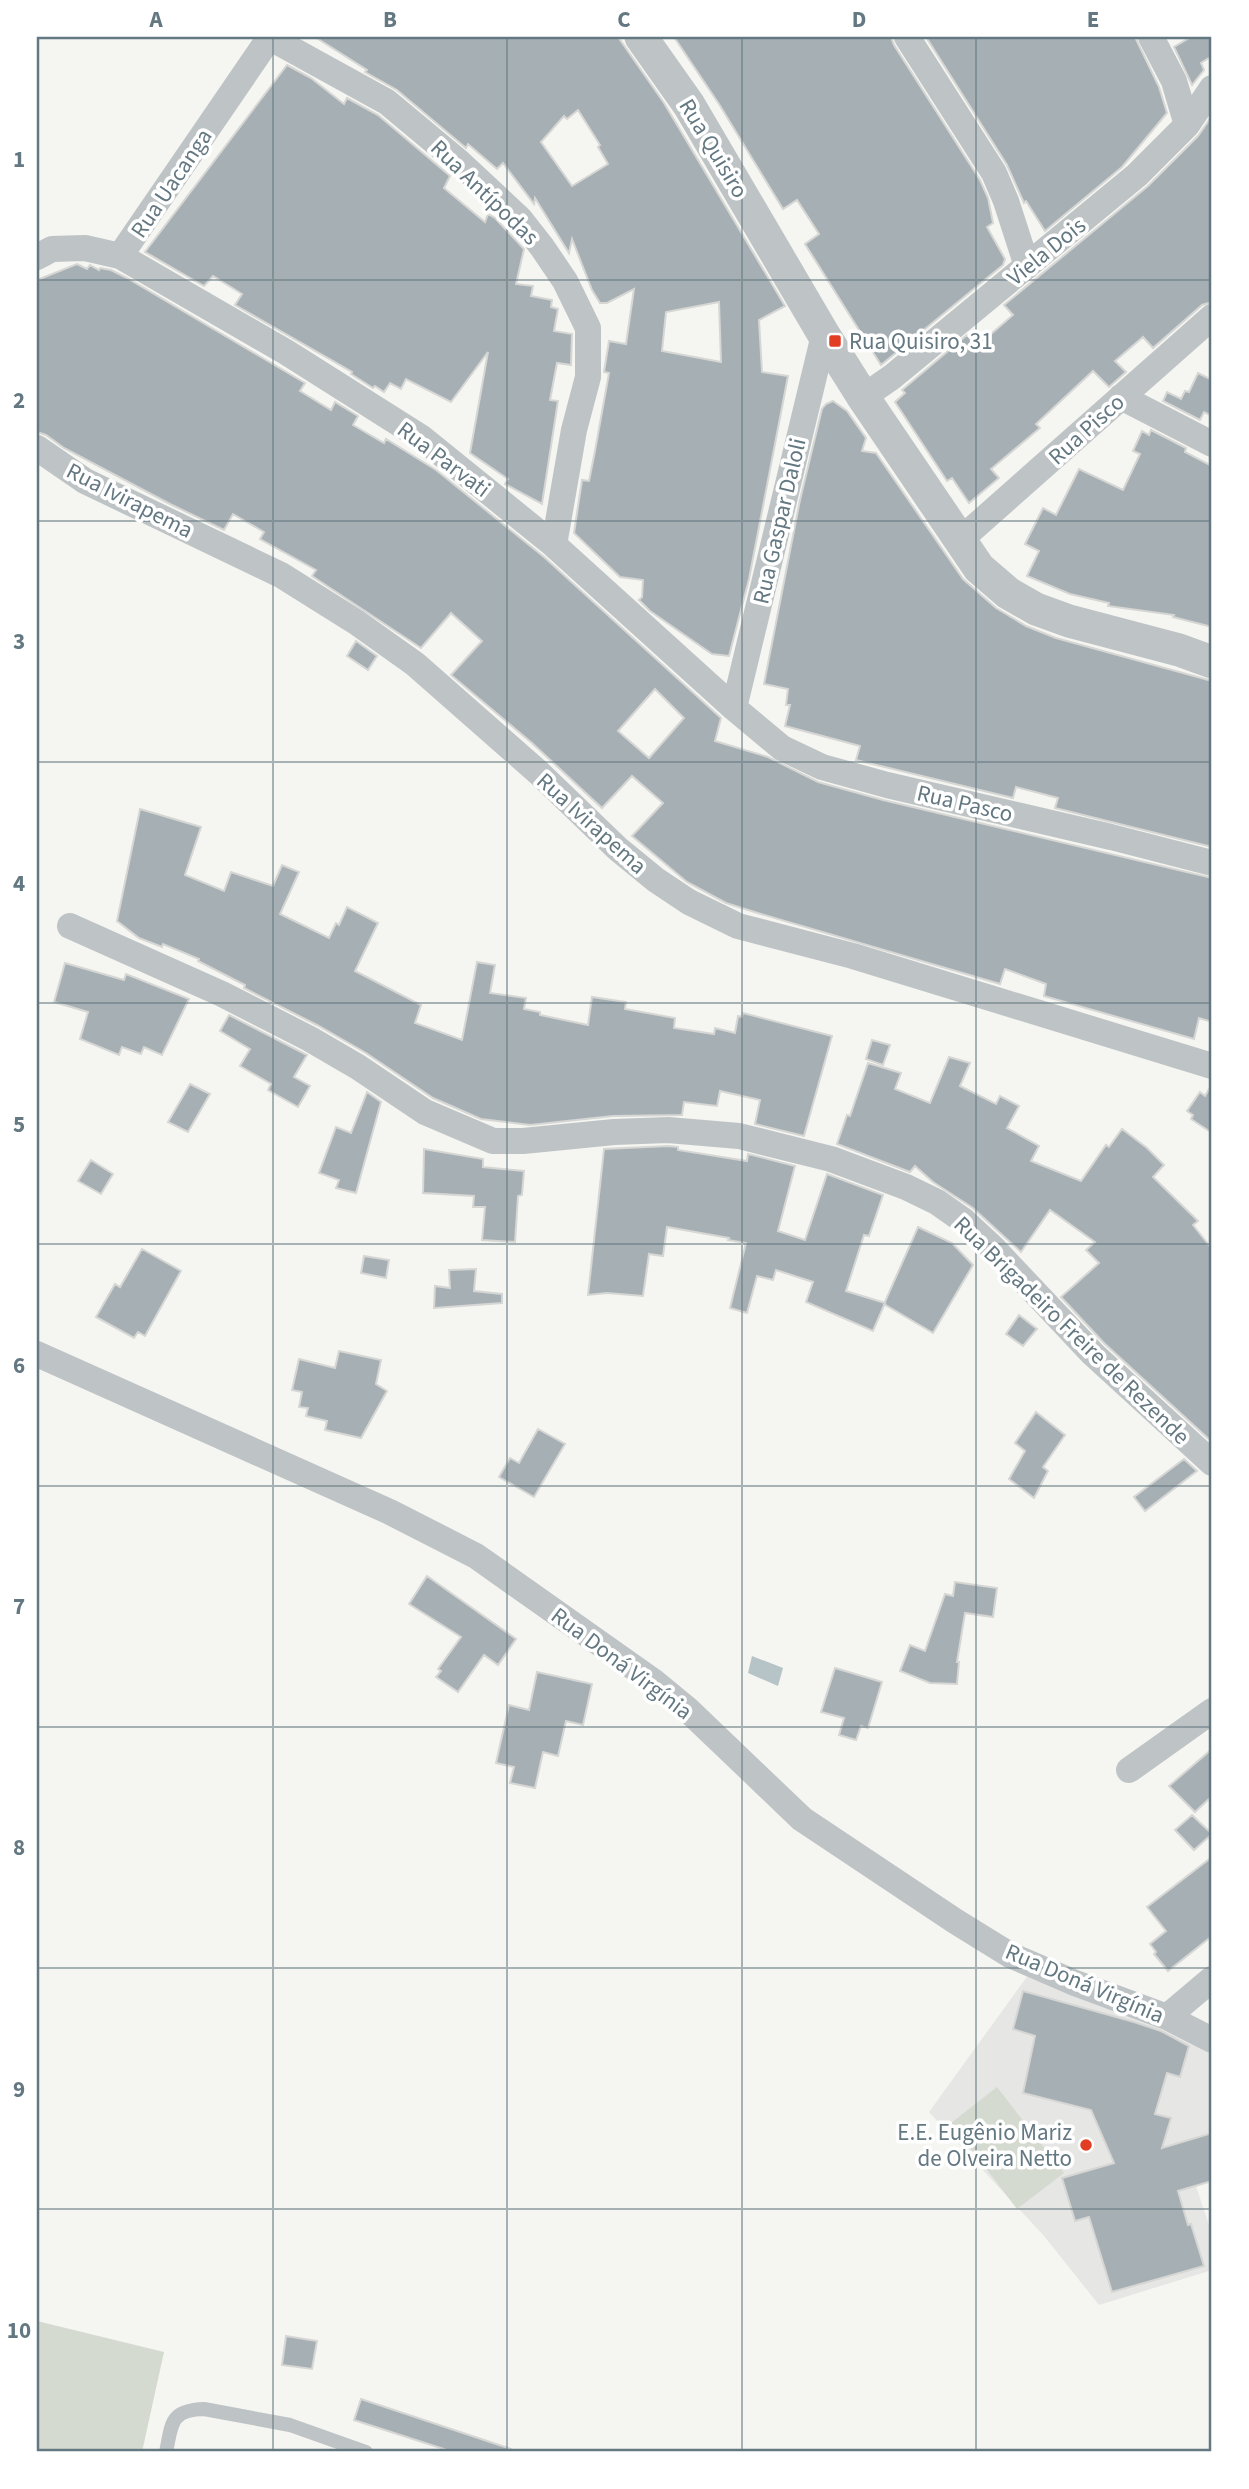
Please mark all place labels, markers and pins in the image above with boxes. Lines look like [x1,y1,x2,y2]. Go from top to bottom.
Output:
place label: Rua Quisiro, 31 [849,325,993,358]
marker: Rua Quisiro, 31 [827,333,843,349]
place label: E.E. Eugênio Mariz de Olveira Netto [897,2116,1072,2175]
marker: E.E. Eugênio Mariz de Olveira Netto [1078,2137,1094,2153]

